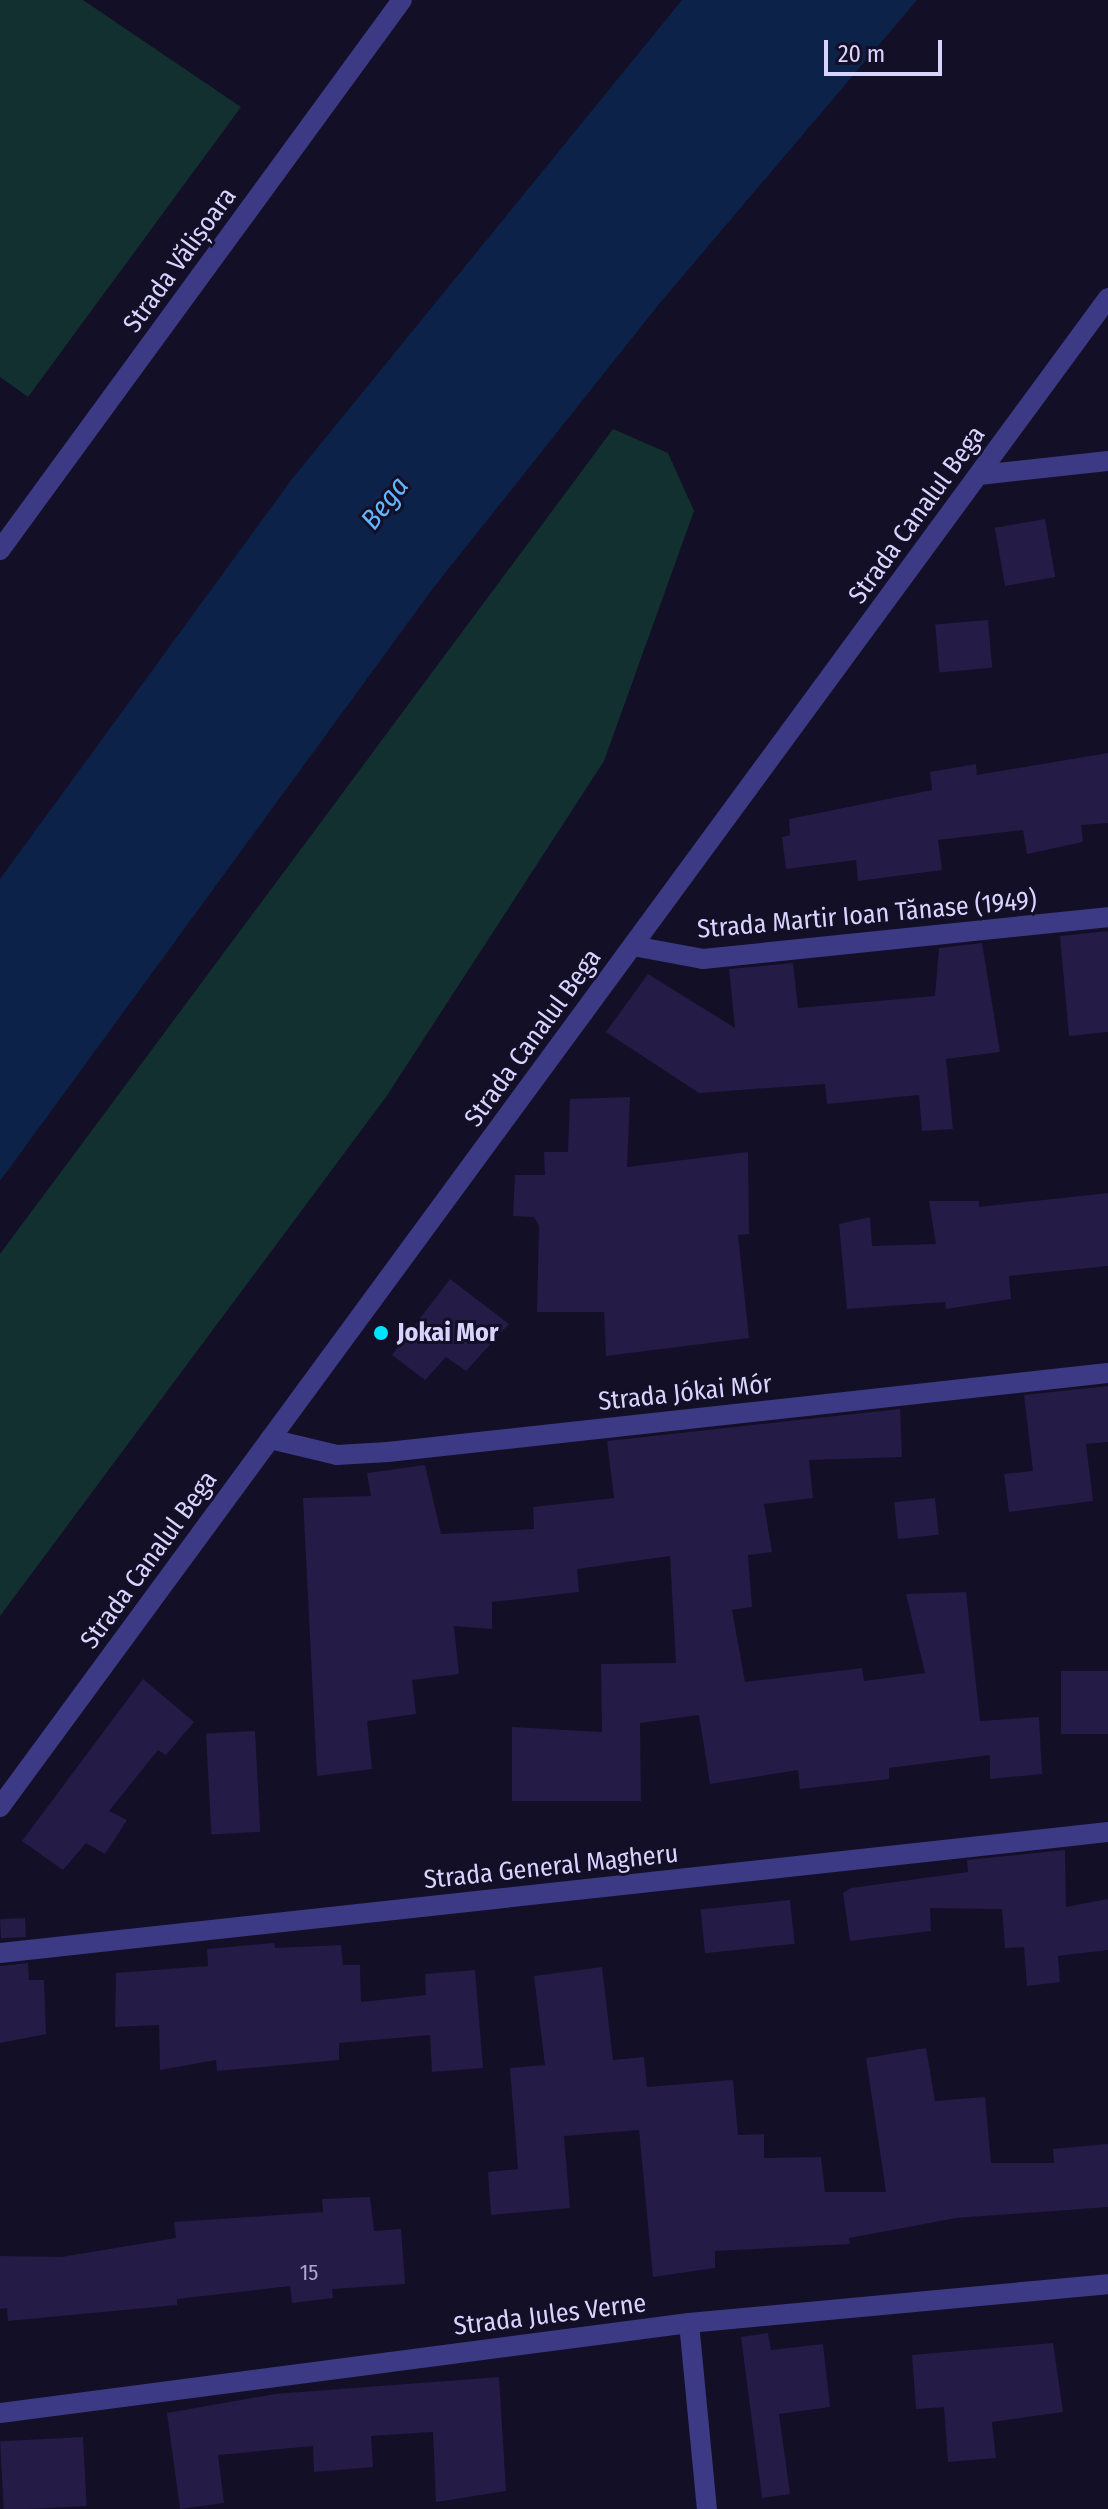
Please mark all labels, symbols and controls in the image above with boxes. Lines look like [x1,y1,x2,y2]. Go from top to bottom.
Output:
scale bar [828,24,946,74]
text: 20 m [838,40,885,68]
street label: Strada Vălișoara [117,181,243,339]
street label: Strada Canalul Bega [842,420,992,610]
water label: Bega [354,470,416,536]
street label: Strada Martir Ioan Tănase (1949) [696,885,1038,945]
street label: Strada Canalul Bega [458,943,608,1133]
place label: Jokai Mor [397,1317,498,1349]
marker: Jokai Mor [372,1324,390,1342]
street label: Strada Jókai Mór [597,1368,773,1418]
street label: Strada Canalul Bega [74,1465,224,1655]
street label: Strada General Magheru [422,1838,680,1896]
house number: 15 [300,2260,318,2286]
street label: Strada Jules Verne [452,2288,648,2342]

